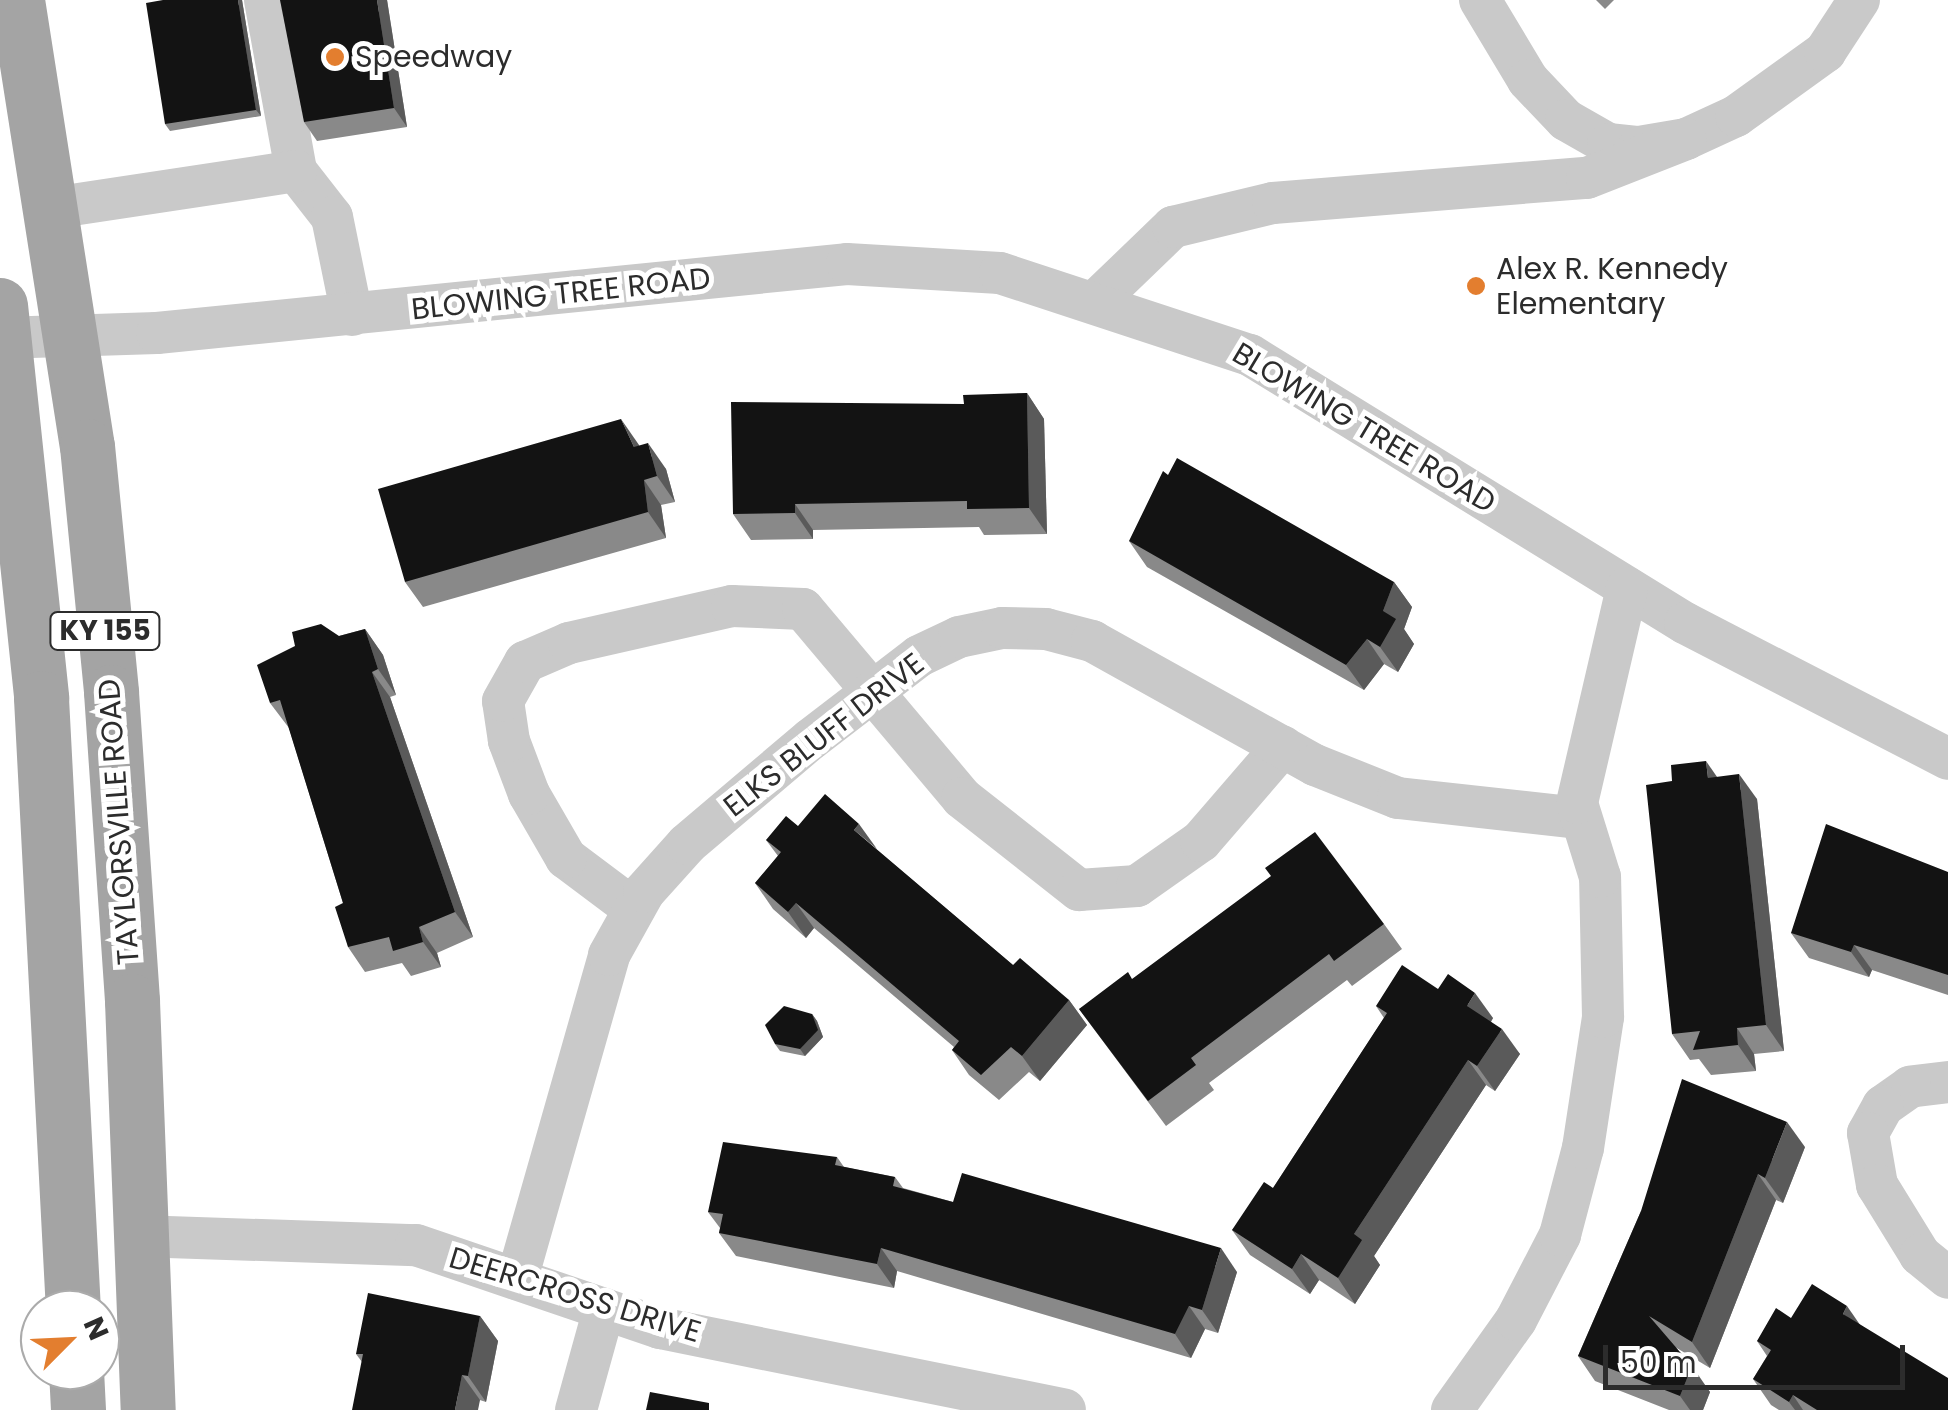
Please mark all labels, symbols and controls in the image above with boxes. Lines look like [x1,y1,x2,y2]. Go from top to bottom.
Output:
place label: Speedway [355,39,512,75]
marker: Speedway [324,46,346,68]
place label: Alex R. Kennedy Elementary [1496,251,1728,322]
street label: BLOWING TREE ROAD [410,260,712,328]
marker: Alex R. Kennedy Elementary [1465,275,1487,297]
street label: BLOWING TREE ROAD [1226,335,1502,521]
road number: KY 155 [48,608,162,654]
street label: ELKS BLUFF DRIVE [717,646,931,824]
street label: TAYLORSVILLE ROAD [91,678,147,966]
street label: DEERCROSS DRIVE [445,1240,705,1350]
north arrow [20,1290,120,1390]
text: N [74,1311,118,1346]
scale bar [1608,1325,1910,1387]
text: 50 m [1620,1341,1697,1384]

